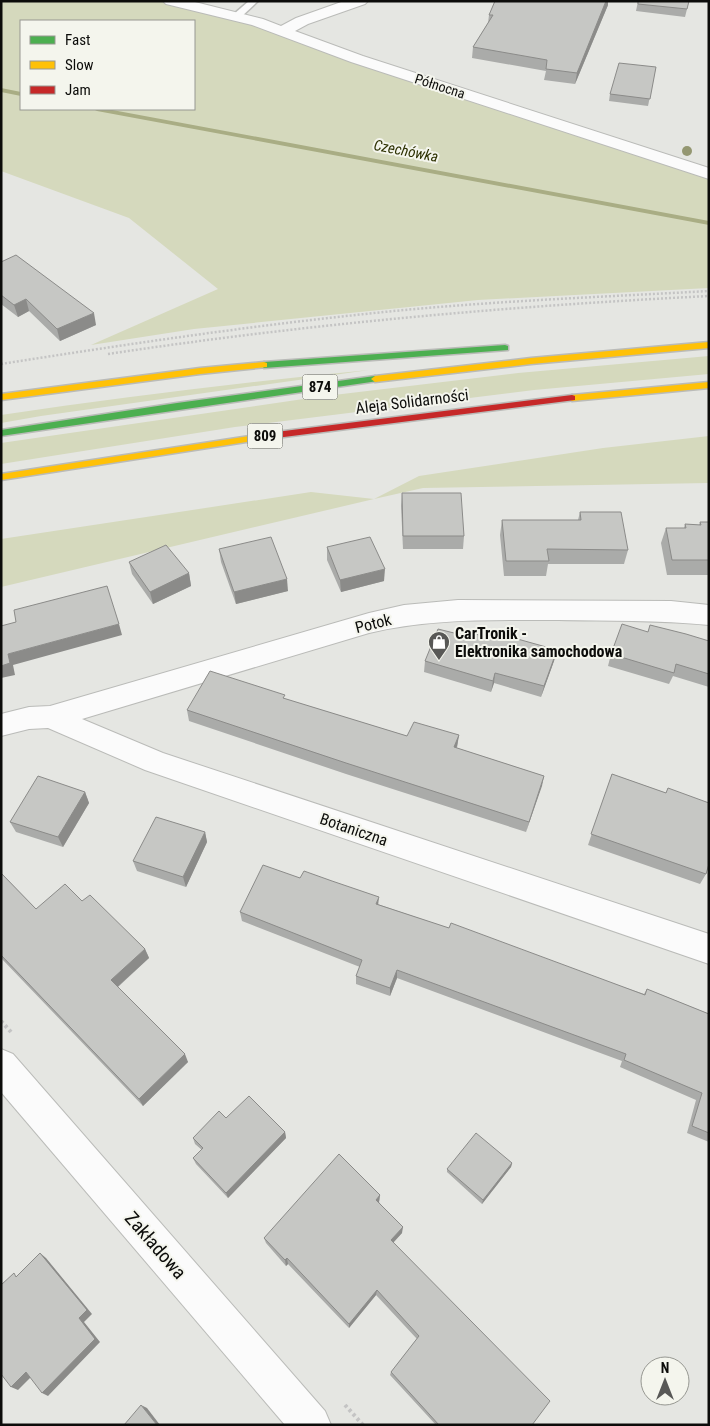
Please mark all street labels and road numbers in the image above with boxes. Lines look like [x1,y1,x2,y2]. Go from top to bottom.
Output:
street label: Północna [413,70,467,102]
road number: 874 [302,374,338,400]
street label: Aleja Solidarności [355,385,470,418]
road number: 809 [248,424,282,448]
street label: Potok [353,610,394,637]
street label: Botaniczna [317,809,390,850]
street label: Zakładowa [120,1207,191,1284]

